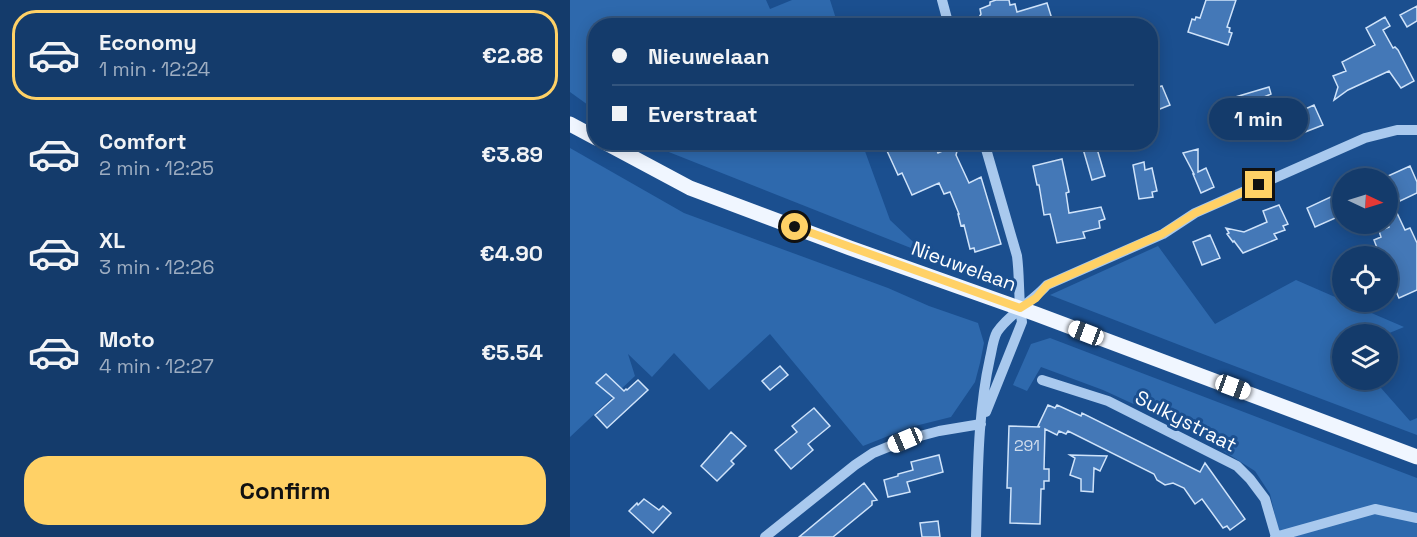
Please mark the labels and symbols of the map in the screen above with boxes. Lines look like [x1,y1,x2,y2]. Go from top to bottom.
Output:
callout: 1 min [1210,98,1308,140]
north arrow [1332,168,1398,234]
route end [1245,171,1272,198]
route start [781,213,808,240]
street label: Nieuwelaan [908,235,1020,297]
car [1066,318,1106,348]
car [1213,372,1253,402]
street label: Sulkystraat [1131,384,1241,458]
car [885,425,925,455]
house number: 291 [1014,435,1040,456]

